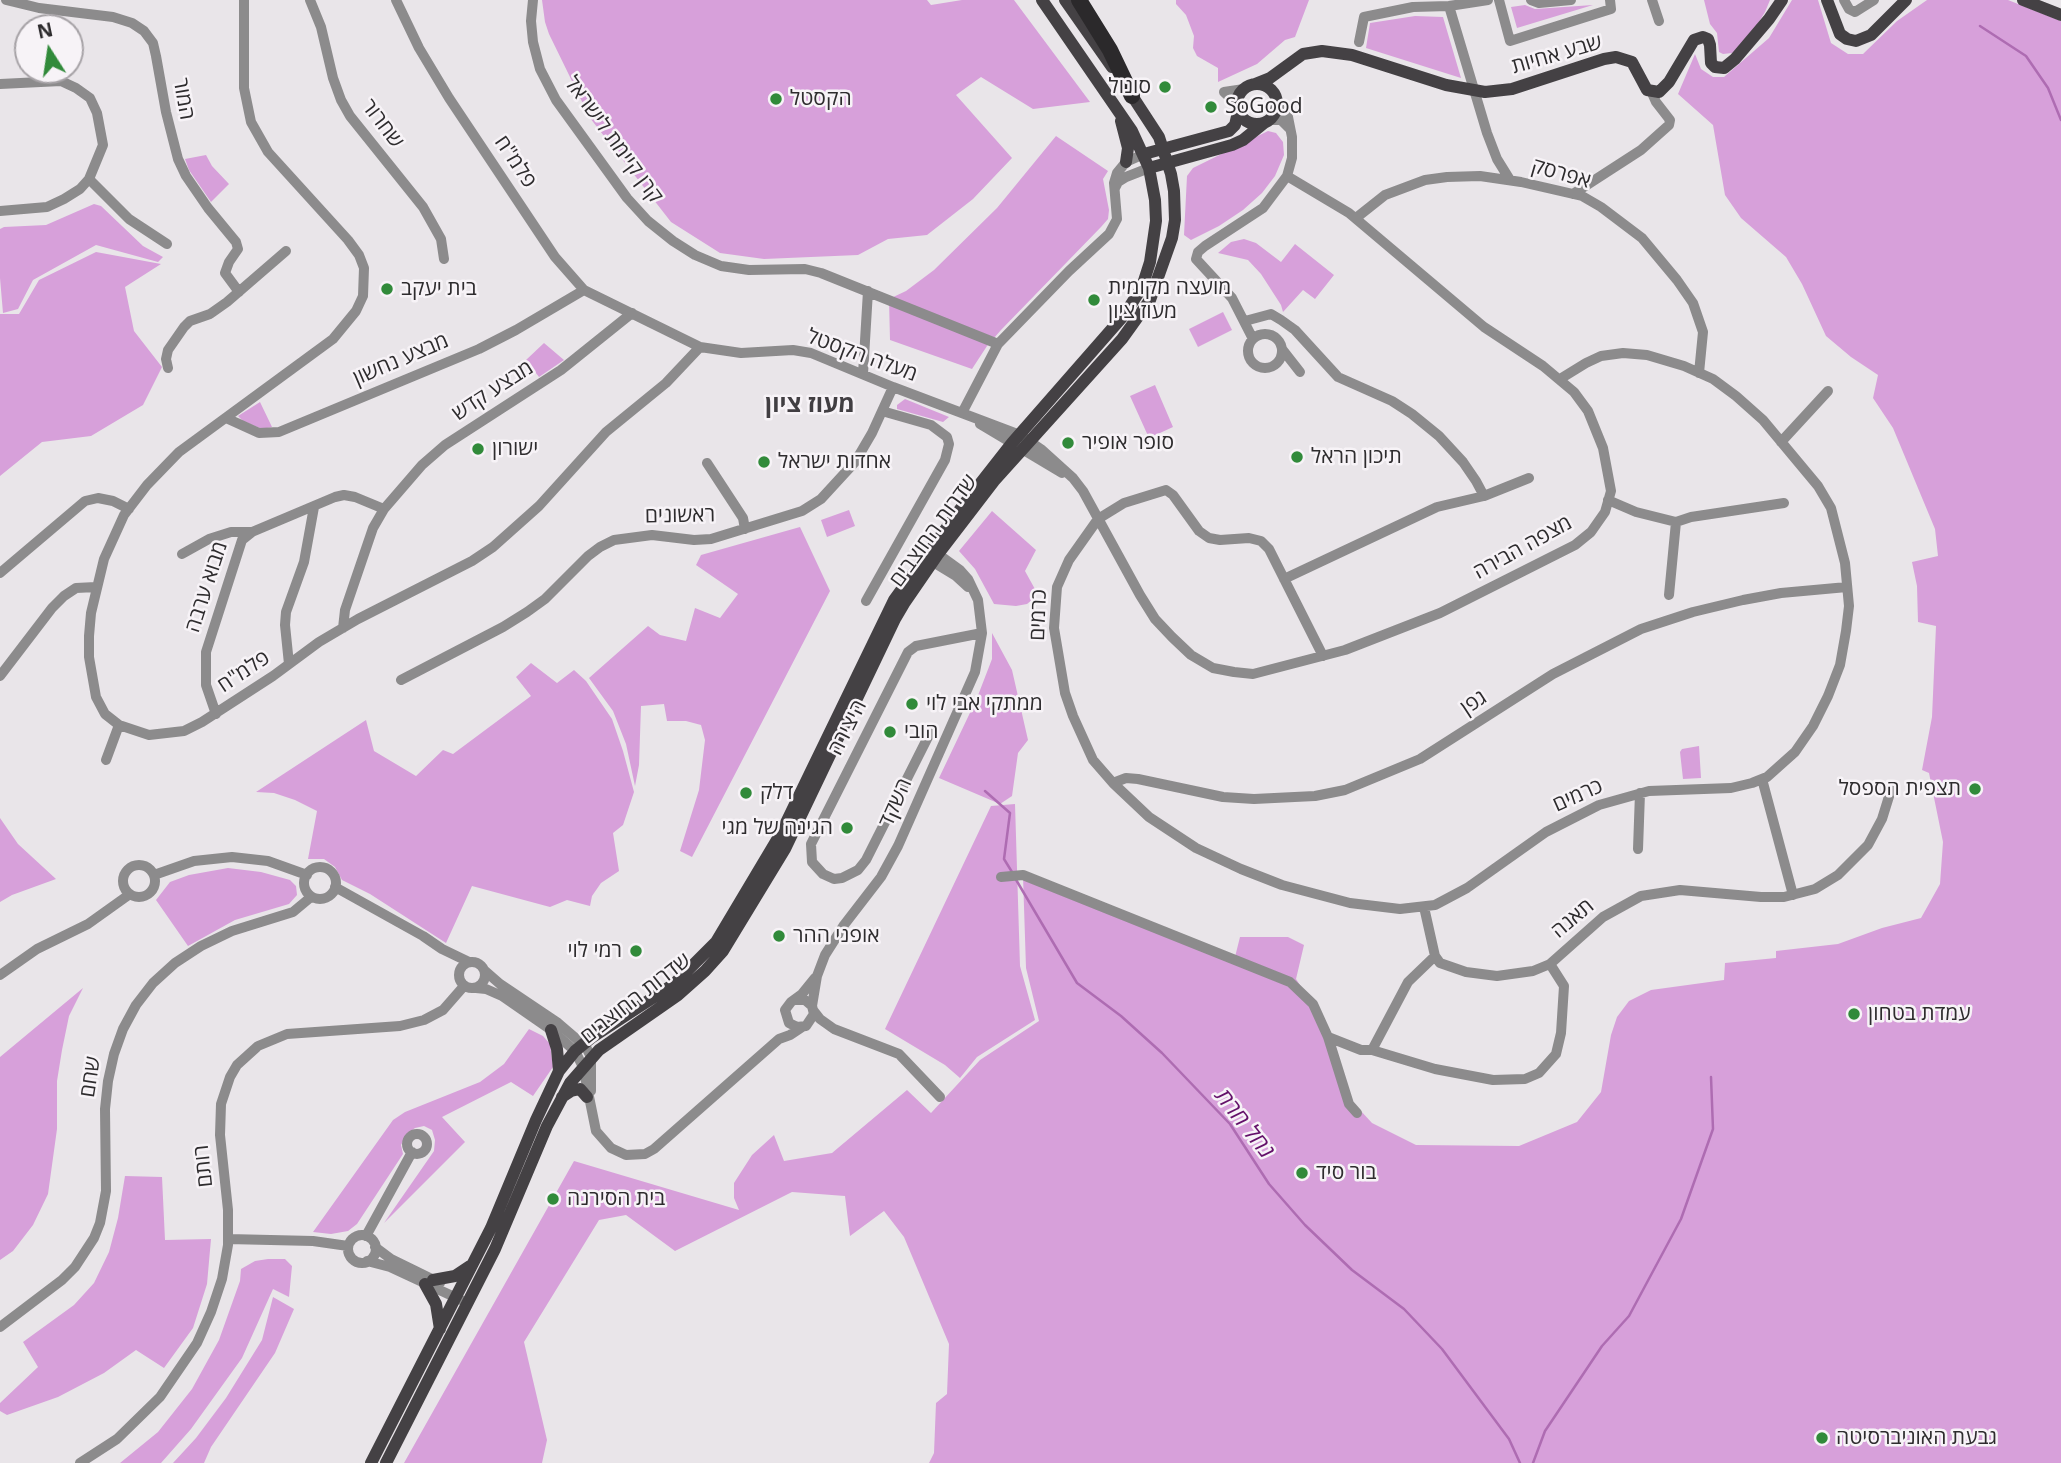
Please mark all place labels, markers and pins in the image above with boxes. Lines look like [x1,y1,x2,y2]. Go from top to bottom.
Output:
place label: סונול [1109,74,1151,100]
marker: סונול [1157,79,1173,95]
place label: הקסטל [790,86,852,112]
marker: הקסטל [768,91,784,107]
place label: SoGood [1225,94,1303,120]
marker: SoGood [1203,99,1219,115]
place label: מועצה מקומית מעוז ציון [1108,275,1231,325]
place label: בית יעקב [401,276,477,302]
marker: בית יעקב [379,281,395,297]
marker: מועצה מקומית מעוז ציון [1086,292,1102,308]
place label: סופר אופיר [1082,430,1174,456]
marker: סופר אופיר [1060,435,1076,451]
place label: ישורון [492,436,538,462]
marker: ישורון [470,441,486,457]
place label: תיכון הראל [1311,444,1402,470]
place label: אחדות ישראל [778,449,891,475]
marker: תיכון הראל [1289,449,1305,465]
marker: אחדות ישראל [756,454,772,470]
place label: ממתקי אבי לוי [926,691,1043,717]
marker: ממתקי אבי לוי [904,696,920,712]
place label: הובי [904,719,939,745]
marker: הובי [882,724,898,740]
place label: תצפית הספסל [1839,776,1961,802]
place label: דלק [760,780,793,806]
marker: תצפית הספסל [1967,781,1983,797]
marker: דלק [738,785,754,801]
place label: הגינה של מגי [722,815,833,841]
marker: הגינה של מגי [839,820,855,836]
place label: אופני ההר [793,923,880,949]
marker: אופני ההר [771,928,787,944]
place label: רמי לוי [567,938,622,964]
marker: רמי לוי [628,943,644,959]
place label: עמדת בטחון [1868,1001,1971,1027]
marker: עמדת בטחון [1846,1006,1862,1022]
place label: בור סיד [1316,1160,1376,1186]
marker: בור סיד [1294,1165,1310,1181]
place label: בית הסירנה [567,1186,665,1212]
marker: בית הסירנה [545,1191,561,1207]
place label: גבעת האוניברסיטה [1836,1425,1997,1451]
marker: גבעת האוניברסיטה [1814,1430,1830,1446]

